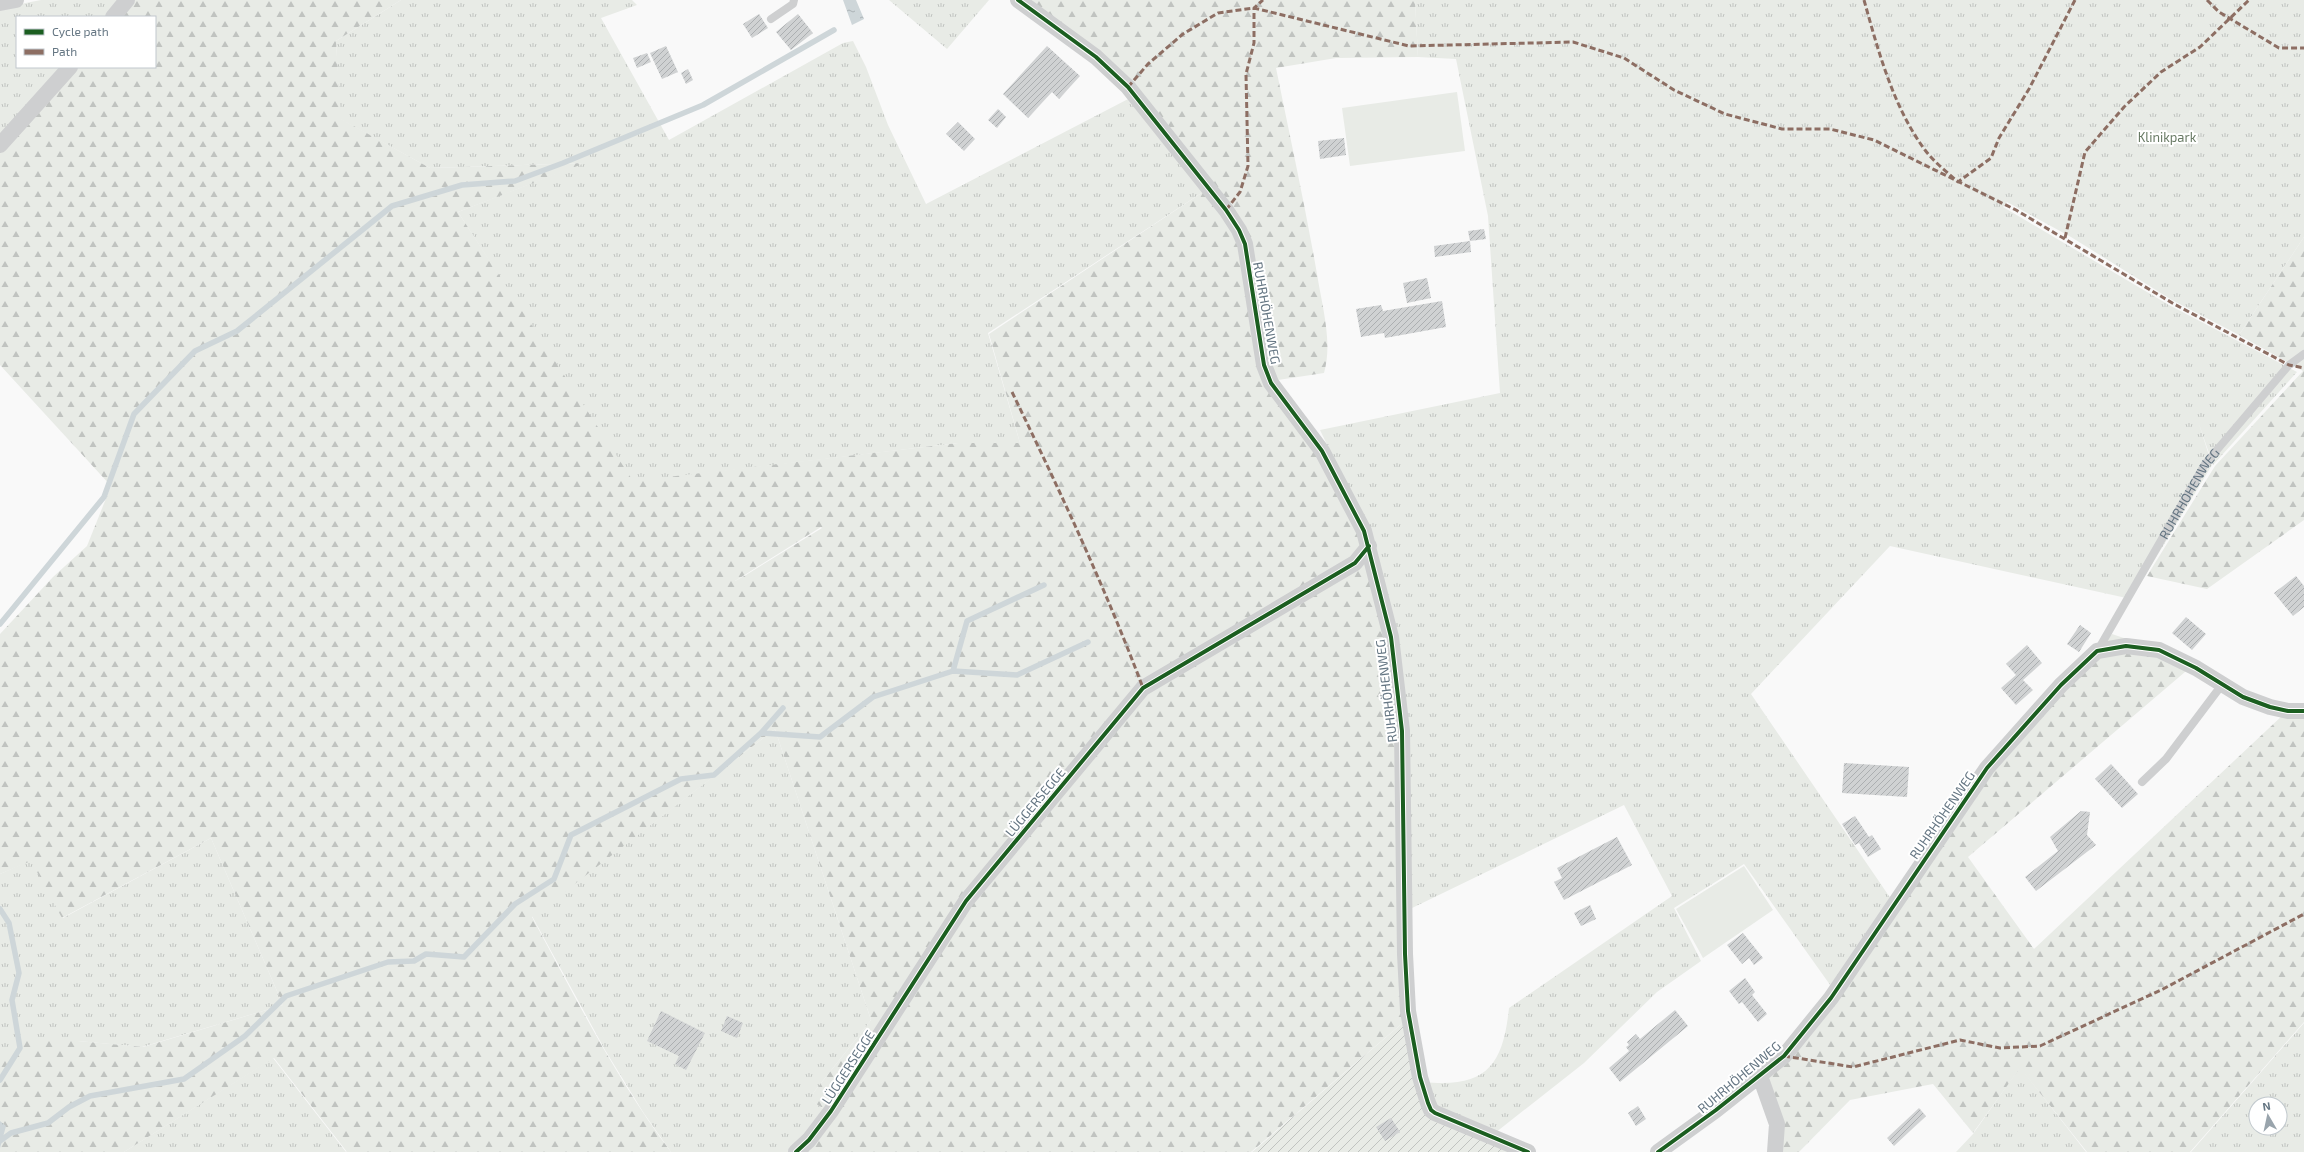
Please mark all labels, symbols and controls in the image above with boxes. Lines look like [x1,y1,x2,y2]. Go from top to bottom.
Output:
legend [16,16,156,68]
text: Cycle path [52,24,109,38]
text: Path [52,44,77,58]
park label: Klinikpark [2138,129,2197,145]
street label: RUHRHÖHENWEG [1250,261,1284,365]
street label: RUHRHÖHENWEG [2155,445,2223,542]
street label: RUHRHÖHENWEG [1372,639,1400,743]
street label: LÜGGERSEGGE [1002,764,1068,840]
street label: RUHRHÖHENWEG [1906,768,1978,862]
street label: LÜGGERSEGGE [818,1027,878,1107]
street label: RUHRHÖHENWEG [1694,1038,1784,1116]
north arrow [2248,1096,2288,1136]
text: N [2261,1099,2271,1113]

